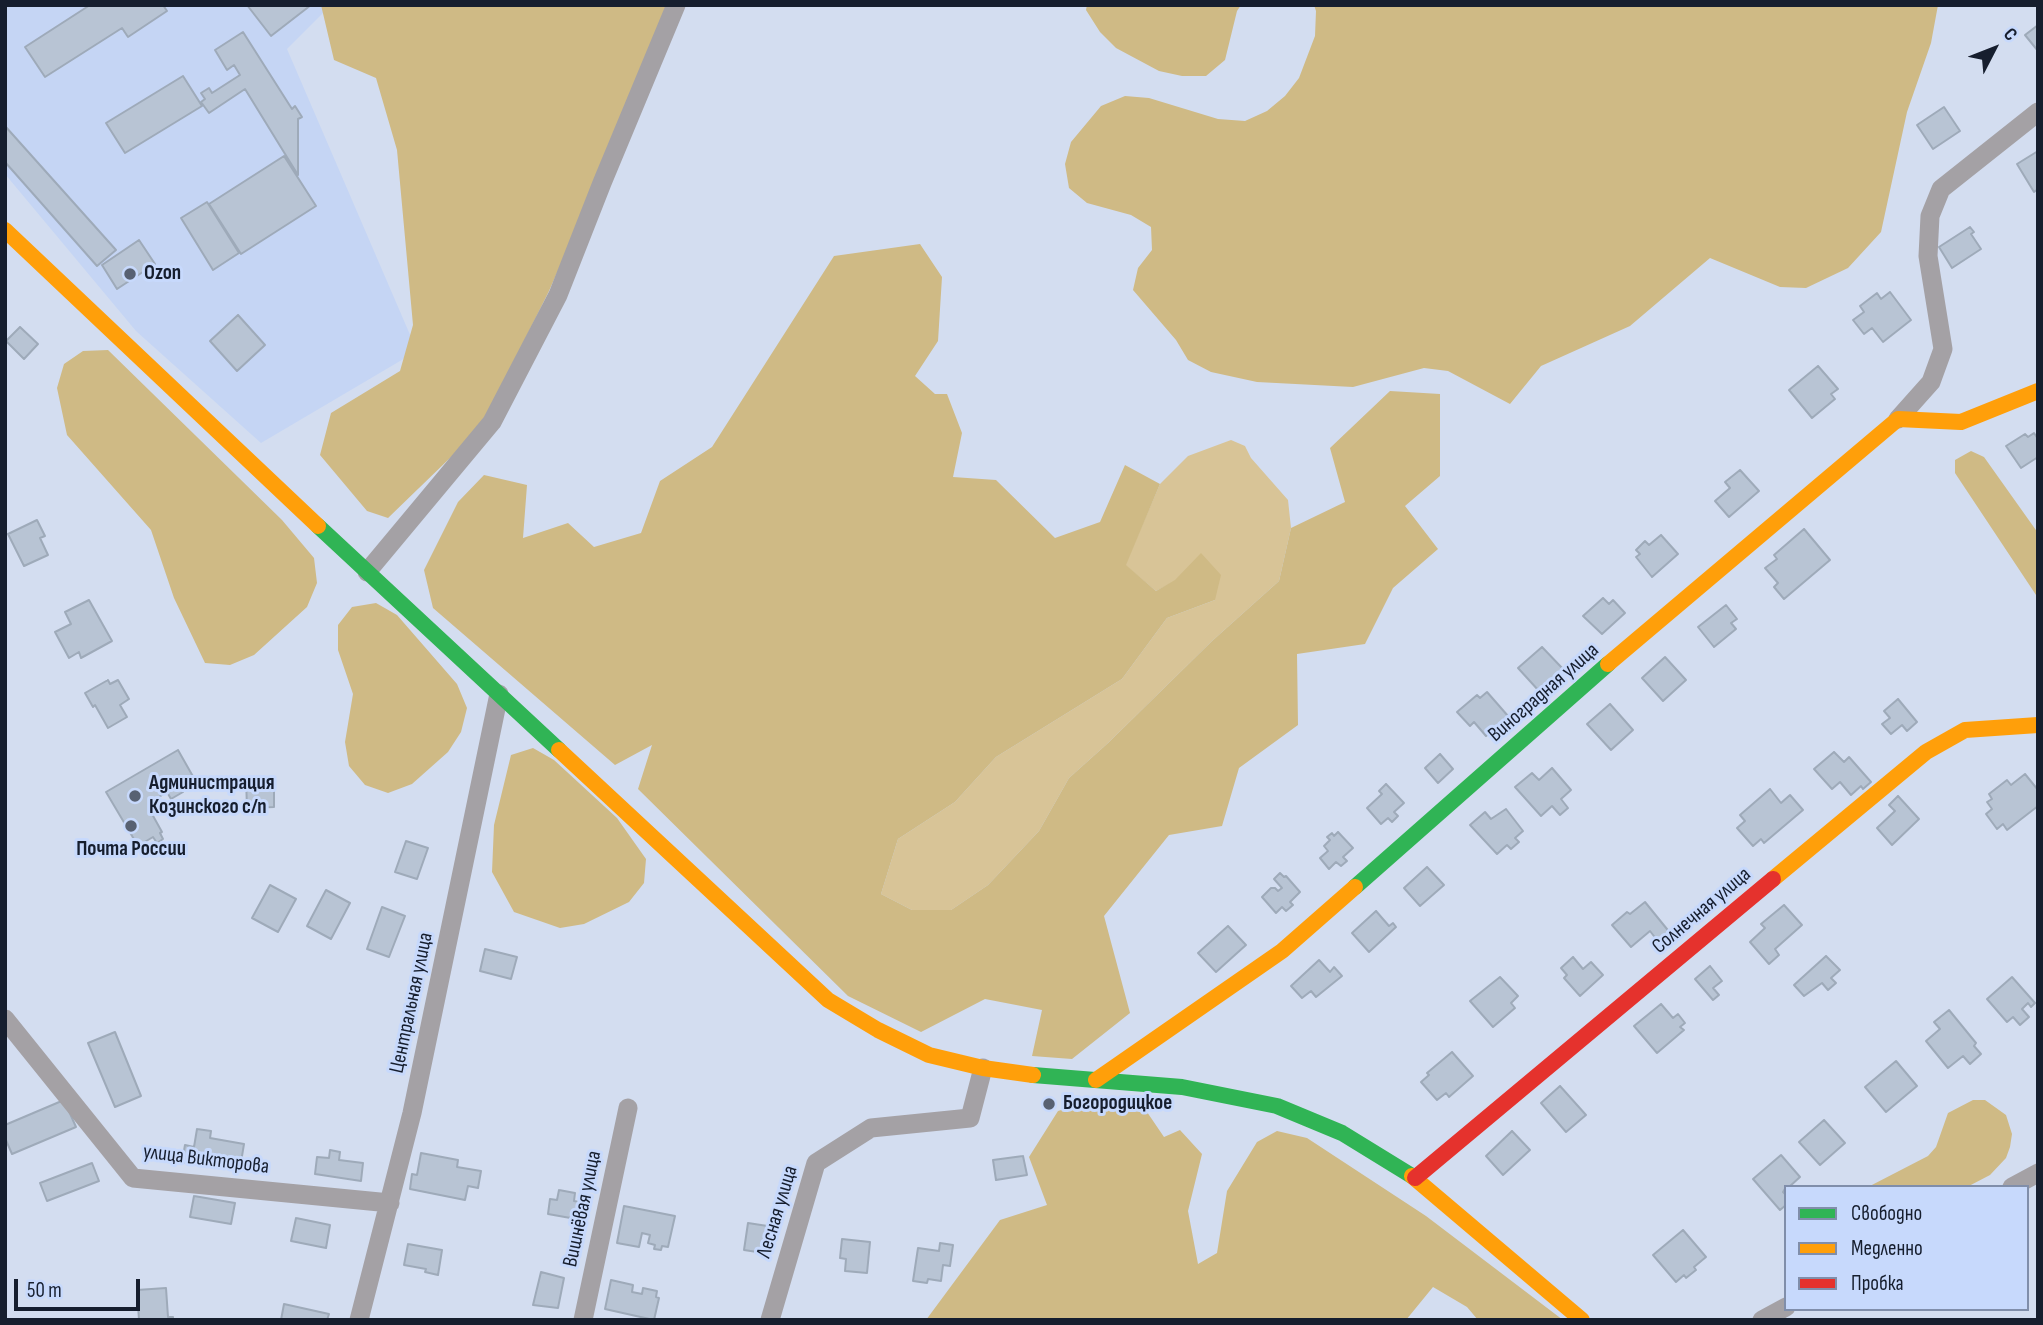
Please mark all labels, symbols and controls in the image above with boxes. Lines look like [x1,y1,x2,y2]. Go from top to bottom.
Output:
north arrow [1959,14,2029,84]
text: С [1998,23,2022,46]
place label: Ozon [144,261,181,287]
marker: Ozon [122,266,138,282]
street label: Виноградная улица [1484,638,1604,748]
place label: Администрация Козинского с/п [149,771,275,821]
marker: Администрация Козинского с/п [127,788,143,804]
marker: Почта России [123,818,139,834]
place label: Почта России [76,837,186,863]
street label: Солнечная улица [1647,862,1757,960]
street label: Центральная улица [385,930,439,1076]
place label: Богородицкое [1063,1091,1172,1117]
marker: Богородицкое [1041,1096,1057,1112]
street label: улица Викторова [142,1140,270,1180]
street label: Вишнёвая улица [558,1149,608,1269]
street label: Лесная улица [752,1163,804,1261]
legend [1784,1185,2029,1311]
text: Свободно [1851,1201,1922,1226]
text: Медленно [1851,1236,1923,1261]
scale bar [18,1266,144,1310]
text: Пробка [1851,1271,1904,1296]
text: 50 m [27,1278,62,1303]

